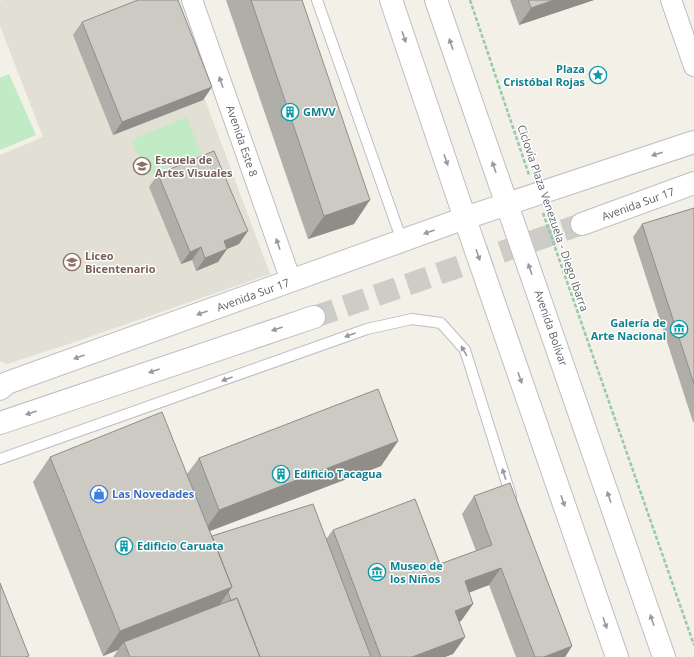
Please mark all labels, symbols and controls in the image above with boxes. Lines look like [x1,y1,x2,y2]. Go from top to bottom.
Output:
one-way arrow [401,31,407,43]
one-way arrow [448,38,454,50]
place label: Plaza Cristóbal Rojas [503,61,586,89]
place icon: Plaza Cristóbal Rojas [588,65,608,85]
one-way arrow [218,76,224,88]
building icon: GMVV [280,102,300,122]
street label: Avenida Este 8 [223,103,262,178]
place label: GMVV [303,104,336,119]
street label: Ciclovía Plaza Venezuela - Diego Ibarra [514,122,593,313]
one-way arrow [651,151,663,157]
place label: Escuela de Artes Visuales [155,152,233,180]
one-way arrow [443,154,449,166]
school or university icon: Escuela de Artes Visuales [132,156,152,176]
one-way arrow [490,160,496,172]
street label: Avenida Sur 17 [599,183,676,224]
one-way arrow [422,229,434,235]
one-way arrow [275,238,281,250]
place label: Liceo Bicentenario [85,248,156,276]
one-way arrow [475,249,481,261]
school or university icon: Liceo Bicentenario [62,252,82,272]
one-way arrow [527,262,533,274]
street label: Avenida Sur 17 [214,274,291,315]
street label: Avenida Bolívar [531,288,572,368]
one-way arrow [195,311,207,317]
place label: Galería de Arte Nacional [591,315,666,343]
museum icon: Galería de Arte Nacional [669,319,689,339]
one-way arrow [270,326,282,332]
one-way arrow [343,332,355,338]
one-way arrow [460,345,467,357]
one-way arrow [73,355,85,361]
one-way arrow [147,368,159,374]
one-way arrow [518,372,524,384]
one-way arrow [221,376,233,382]
one-way arrow [24,410,36,416]
building icon: Edificio Tacagua [271,464,291,484]
place label: Edificio Tacagua [294,466,382,481]
one-way arrow [501,468,507,480]
shop icon: Las Novedades [89,484,109,504]
place label: Las Novedades [112,486,195,501]
one-way arrow [606,491,612,503]
one-way arrow [560,495,566,507]
building icon: Edificio Caruata [114,536,134,556]
place label: Edificio Caruata [137,538,224,553]
place label: Museo de los Niños [390,558,443,586]
museum icon: Museo de los Niños [367,562,387,582]
one-way arrow [648,614,654,626]
one-way arrow [603,618,609,630]

